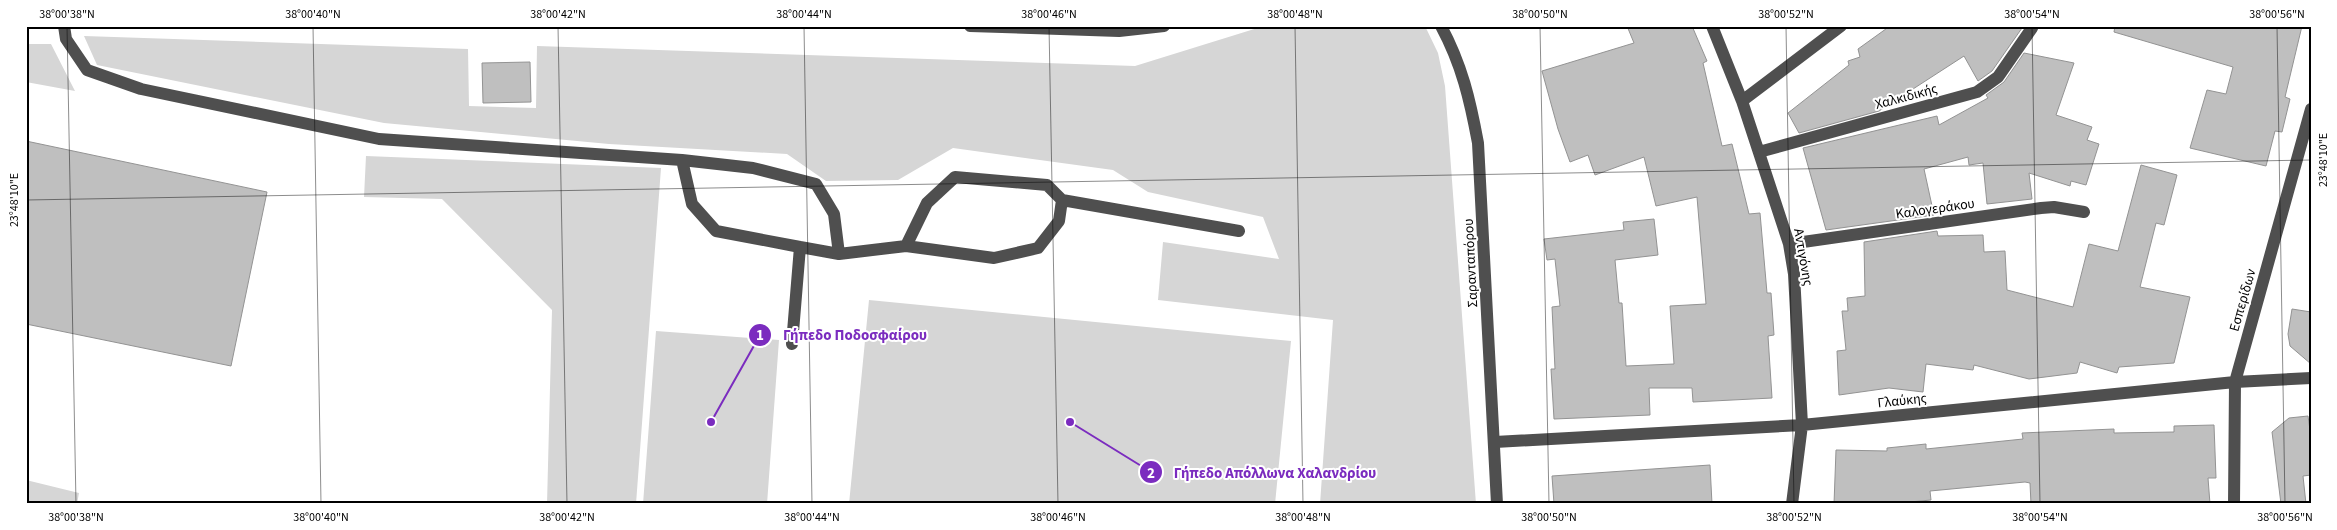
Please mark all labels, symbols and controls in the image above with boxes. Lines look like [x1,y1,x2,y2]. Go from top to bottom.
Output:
text: 38°00'38"N [39,6,95,23]
text: 38°00'40"N [285,6,341,23]
text: 38°00'42"N [530,6,586,23]
text: 38°00'44"N [776,6,832,23]
text: 38°00'46"N [1021,6,1077,23]
text: 38°00'48"N [1267,6,1323,23]
text: 38°00'50"N [1512,6,1568,23]
text: 38°00'52"N [1758,6,1814,23]
text: 38°00'54"N [2004,6,2060,23]
text: 38°00'56"N [2249,6,2305,23]
street label: Χαλκιδικής [1873,79,1940,115]
text: 23°48'10"E [2315,133,2332,187]
text: 23°48'10"E [6,173,23,227]
street label: Καλογεράκου [1894,194,1976,224]
street label: Σαρανταπόρου [1459,218,1483,308]
street label: Αντιγόνης [1788,227,1818,287]
street label: Εσπερίδων [2224,266,2262,334]
callout: Γήπεδο Ποδοσφαίρου [748,320,937,350]
text: 1 [756,325,764,346]
text: Γήπεδο Ποδοσφαίρου [783,325,927,346]
street label: Γλαύκης [1877,388,1928,414]
callout: Γήπεδο Απόλλωνα Χαλανδρίου [1139,457,1386,487]
text: 2 [1147,463,1155,484]
text: Γήπεδο Απόλλωνα Χαλανδρίου [1174,463,1376,484]
text: 38°00'38"N [48,509,104,526]
text: 38°00'40"N [293,509,349,526]
text: 38°00'42"N [539,509,595,526]
text: 38°00'44"N [784,509,840,526]
text: 38°00'46"N [1030,509,1086,526]
text: 38°00'48"N [1275,509,1331,526]
text: 38°00'50"N [1521,509,1577,526]
text: 38°00'52"N [1766,509,1822,526]
text: 38°00'54"N [2012,509,2068,526]
text: 38°00'56"N [2257,509,2313,526]

